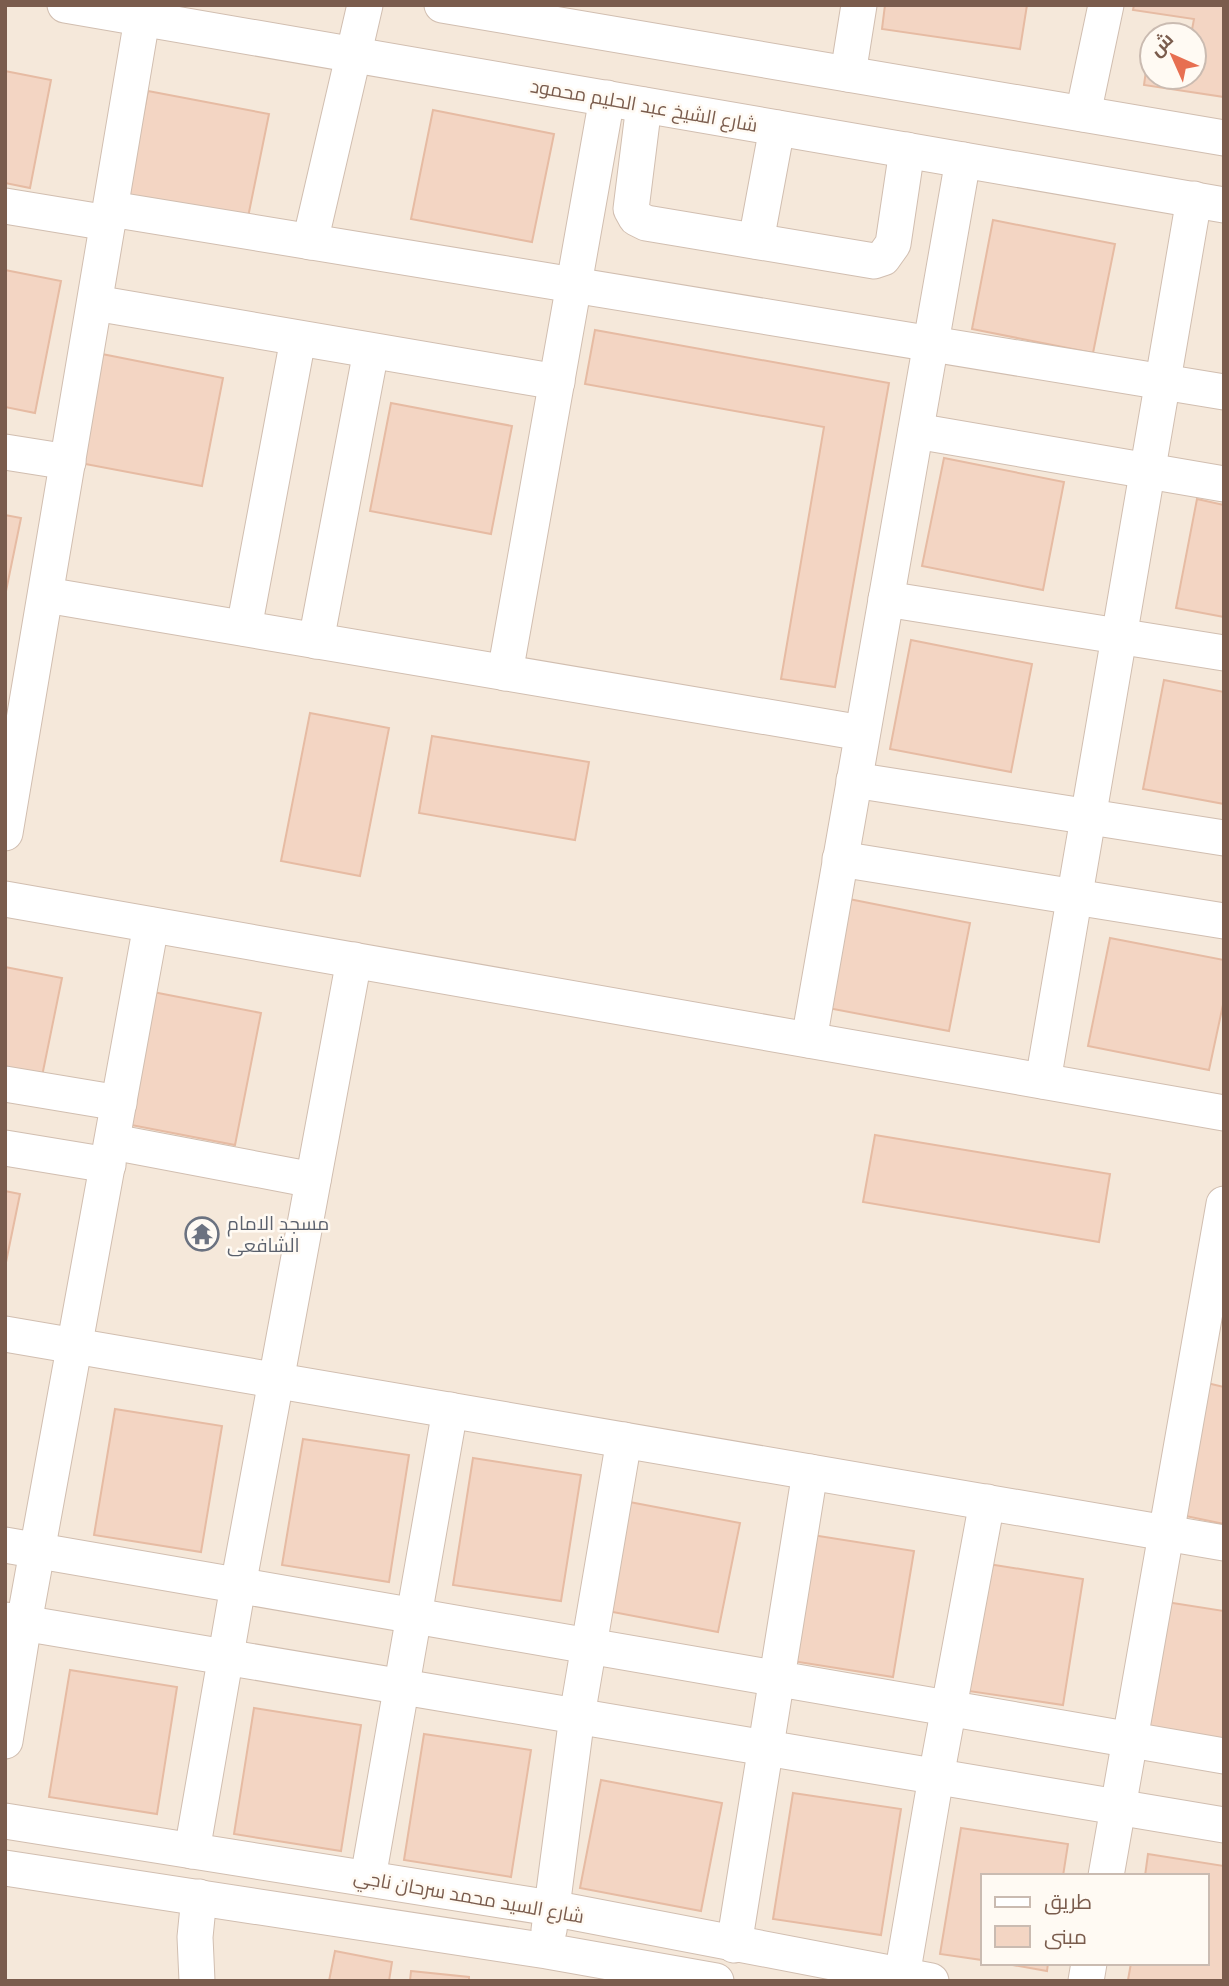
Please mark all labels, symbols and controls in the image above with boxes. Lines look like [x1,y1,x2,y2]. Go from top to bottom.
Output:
north arrow [1138,21,1208,91]
text: ش [1144,27,1178,61]
street label: شارع الشيخ عبد الحليم محمود [528,73,759,139]
place label: مسجد الامام الشافعى [227,1211,329,1257]
temple icon: مسجد الامام الشافعى [183,1215,221,1253]
street label: شارع السيد محمد سرحان ناجي [351,1864,586,1931]
legend [981,1874,1208,1965]
text: طريق [1044,1888,1092,1915]
text: مبنى [1044,1923,1087,1950]

